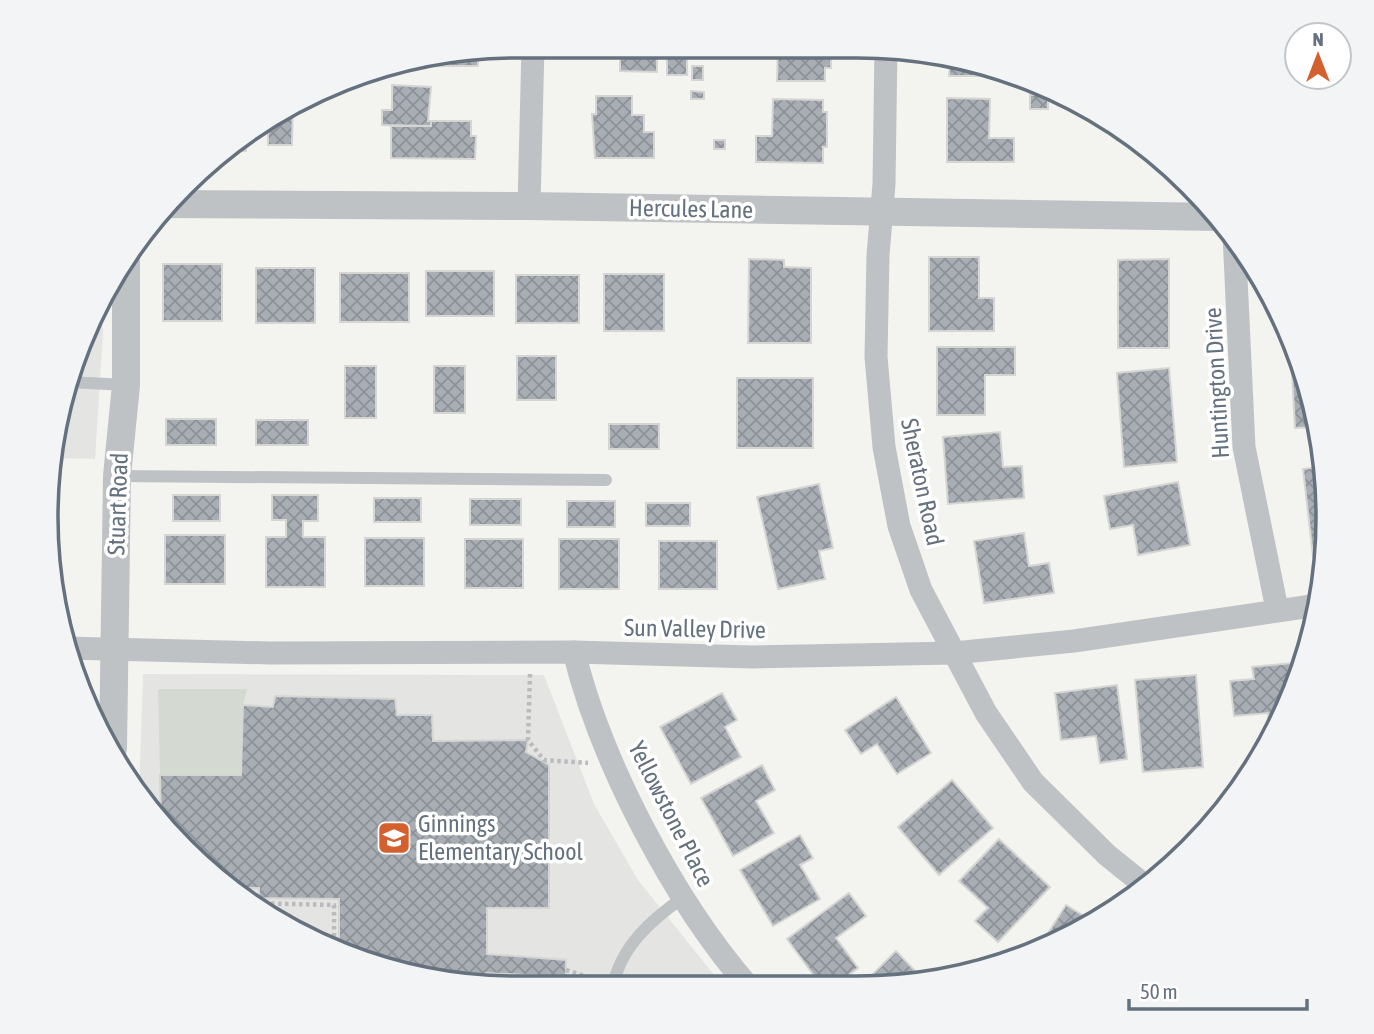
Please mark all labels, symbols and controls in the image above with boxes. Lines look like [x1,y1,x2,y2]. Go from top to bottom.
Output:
north arrow [1283,21,1353,91]
text: N [1312,28,1324,50]
street label: Hercules Lane [629,194,753,223]
street label: Huntington Drive [1199,307,1234,459]
street label: Sheraton Road [896,416,949,548]
street label: Stuart Road [102,452,133,556]
street label: Sun Valley Drive [624,614,766,643]
street label: Yellowstone Place [623,737,720,891]
place label: Ginnings Elementary School [418,810,584,865]
school or university icon: Ginnings Elementary School [375,819,413,857]
scale bar [1129,968,1308,1012]
text: 50 m [1140,979,1178,1003]

